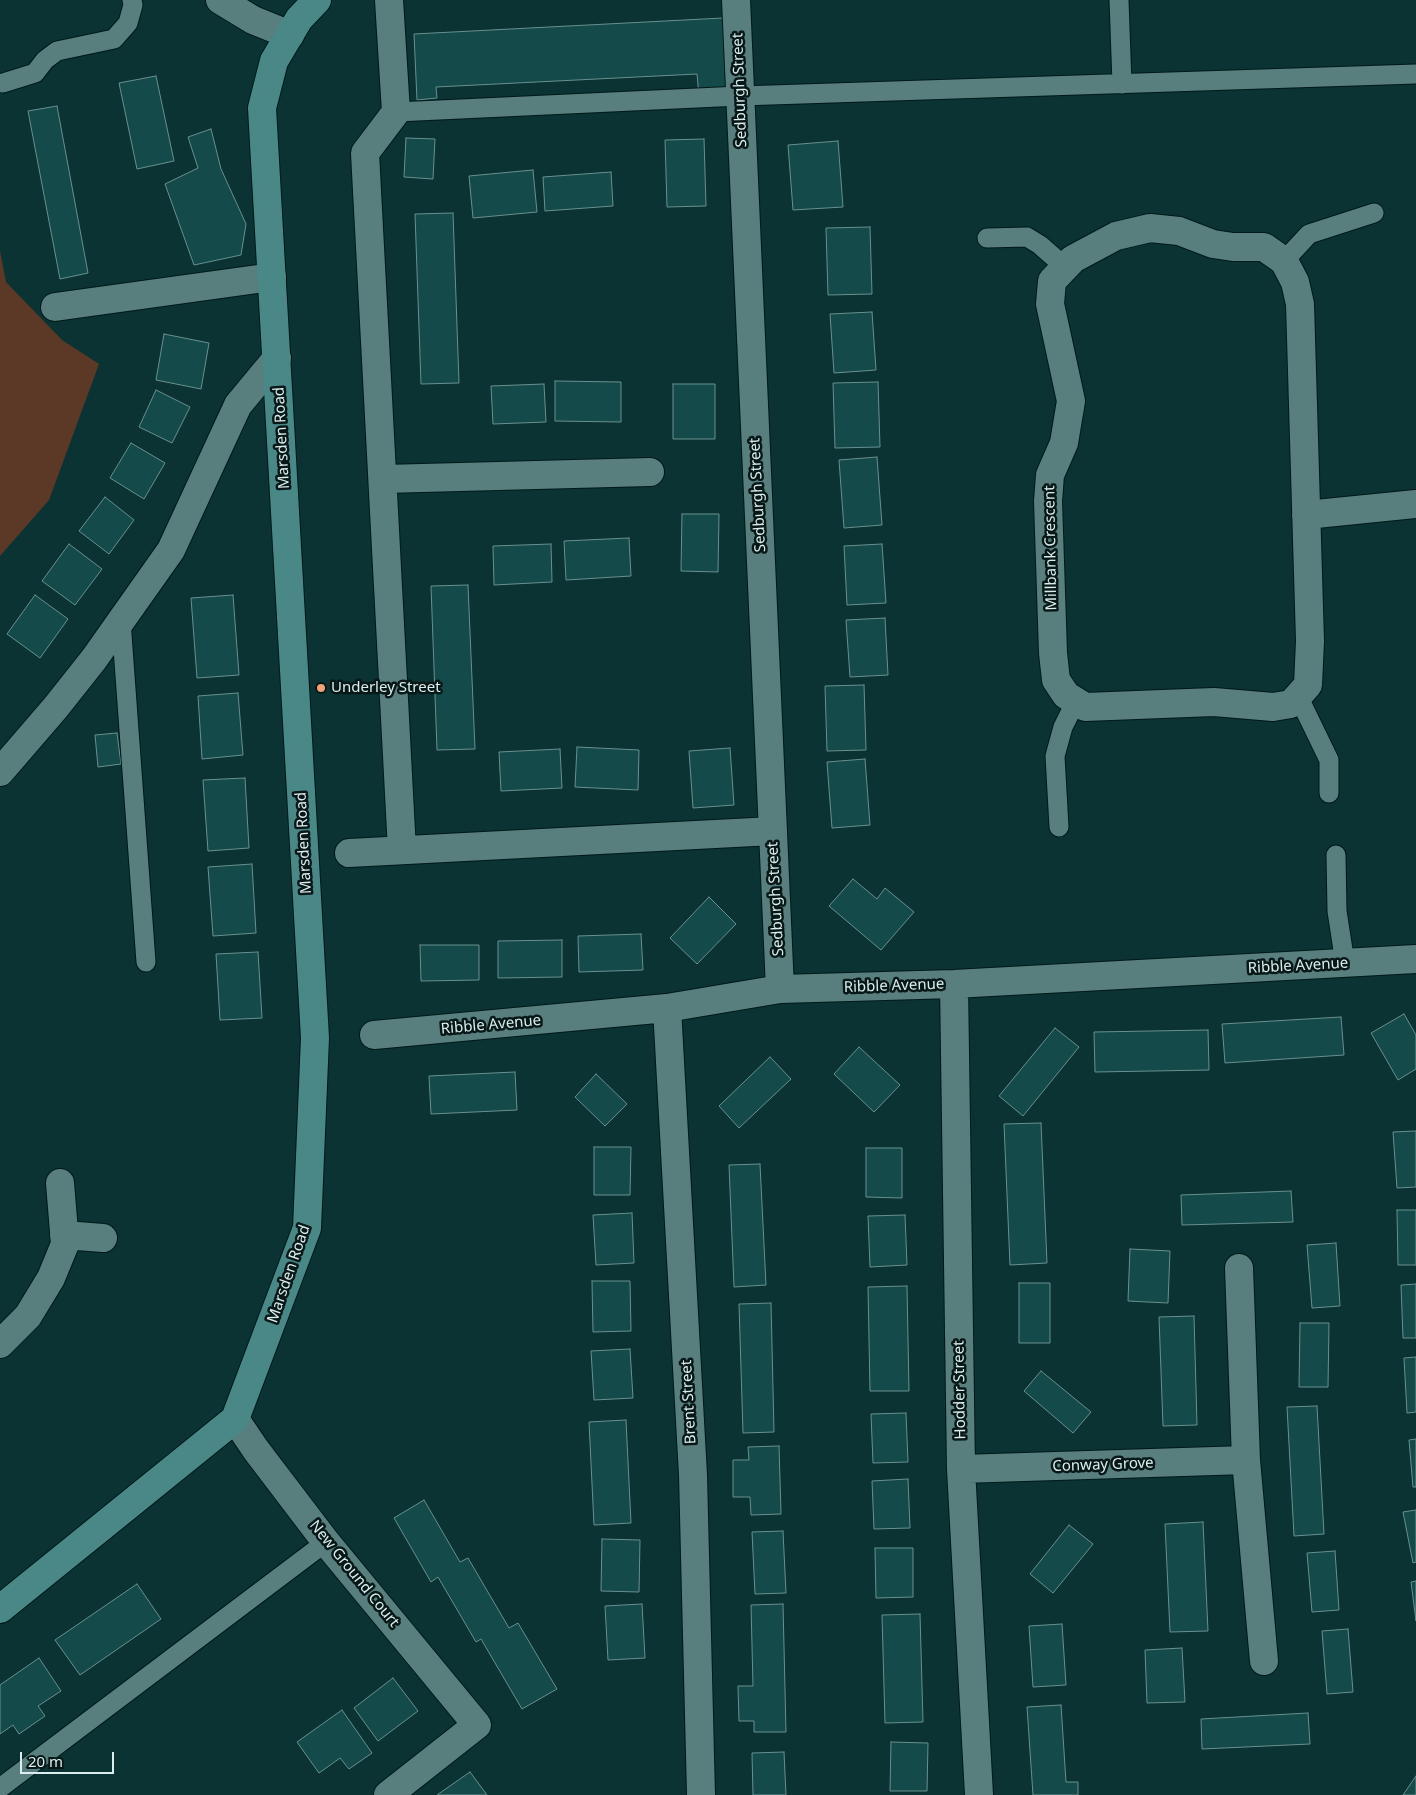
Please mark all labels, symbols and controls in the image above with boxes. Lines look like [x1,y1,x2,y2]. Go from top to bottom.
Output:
street label: Sedburgh Street [729,32,751,148]
street label: Marsden Road [270,386,294,490]
street label: Sedburgh Street [746,437,770,553]
street label: Millbank Crescent [1041,485,1061,611]
place label: Underley Street [331,679,441,697]
marker: Underley Street [315,682,327,694]
street label: Marsden Road [292,791,316,895]
street label: Sedburgh Street [764,841,788,957]
street label: Ribble Avenue [1247,954,1349,978]
street label: Ribble Avenue [843,975,945,997]
street label: Ribble Avenue [440,1012,542,1038]
street label: Marsden Road [264,1223,314,1325]
street label: Hodder Street [950,1340,970,1440]
street label: Brent Street [678,1359,700,1445]
street label: Conway Grove [1052,1454,1154,1476]
street label: New Ground Court [305,1517,403,1631]
scale bar [22,1742,116,1774]
text: 20 m [28,1751,63,1771]

